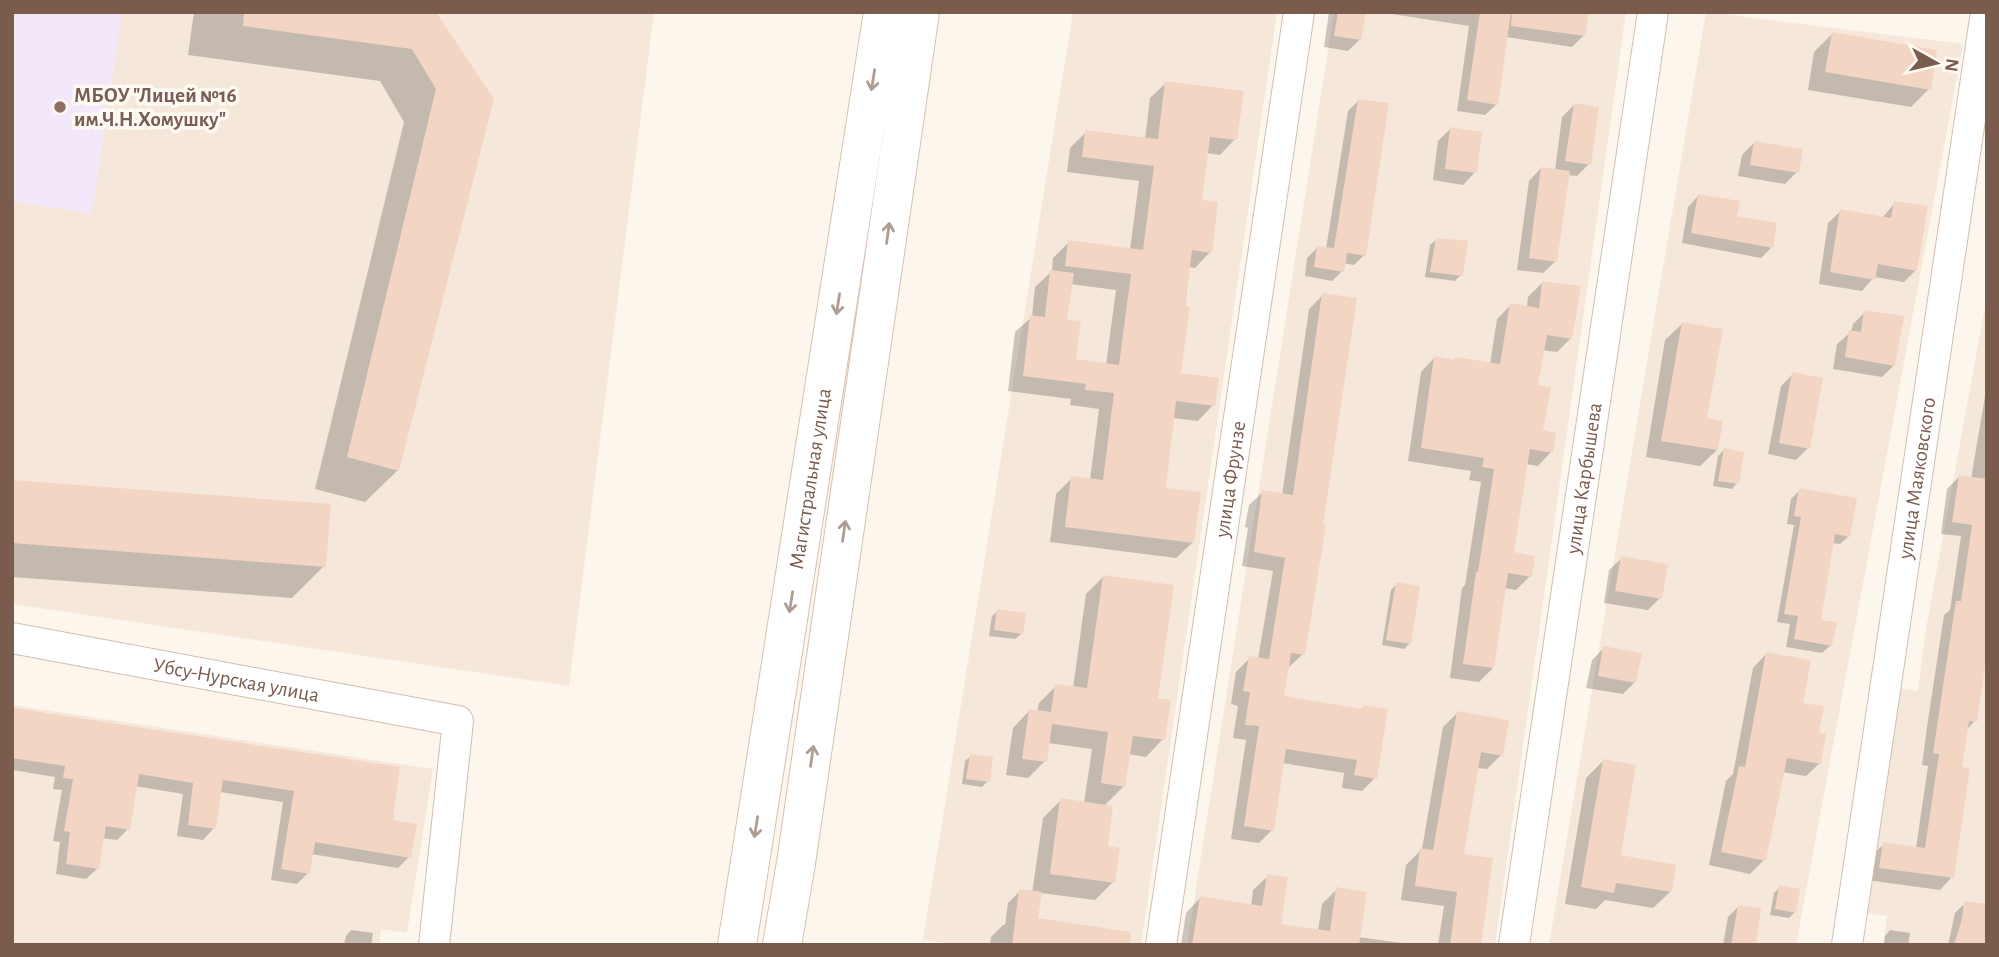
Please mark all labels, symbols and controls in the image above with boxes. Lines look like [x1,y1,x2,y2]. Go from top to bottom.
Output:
north arrow [1901,28,1971,98]
text: N [1941,57,1962,73]
one-way arrow [866,68,879,91]
place label: МБОУ "Лицей №16 им.Ч.Н.Хомушку" [74,85,237,130]
marker: МБОУ "Лицей №16 им.Ч.Н.Хомушку" [52,99,68,115]
one-way arrow [881,222,894,245]
one-way arrow [831,293,844,315]
street label: Магистральная улица [785,386,835,571]
street label: улица Маяковского [1894,396,1939,561]
street label: улица Карбышева [1562,401,1605,556]
street label: улица Фрунзе [1211,419,1249,540]
one-way arrow [838,520,851,543]
one-way arrow [784,590,797,613]
street label: Убсу-Нурская улица [151,654,321,706]
one-way arrow [806,745,819,768]
one-way arrow [749,815,762,838]

